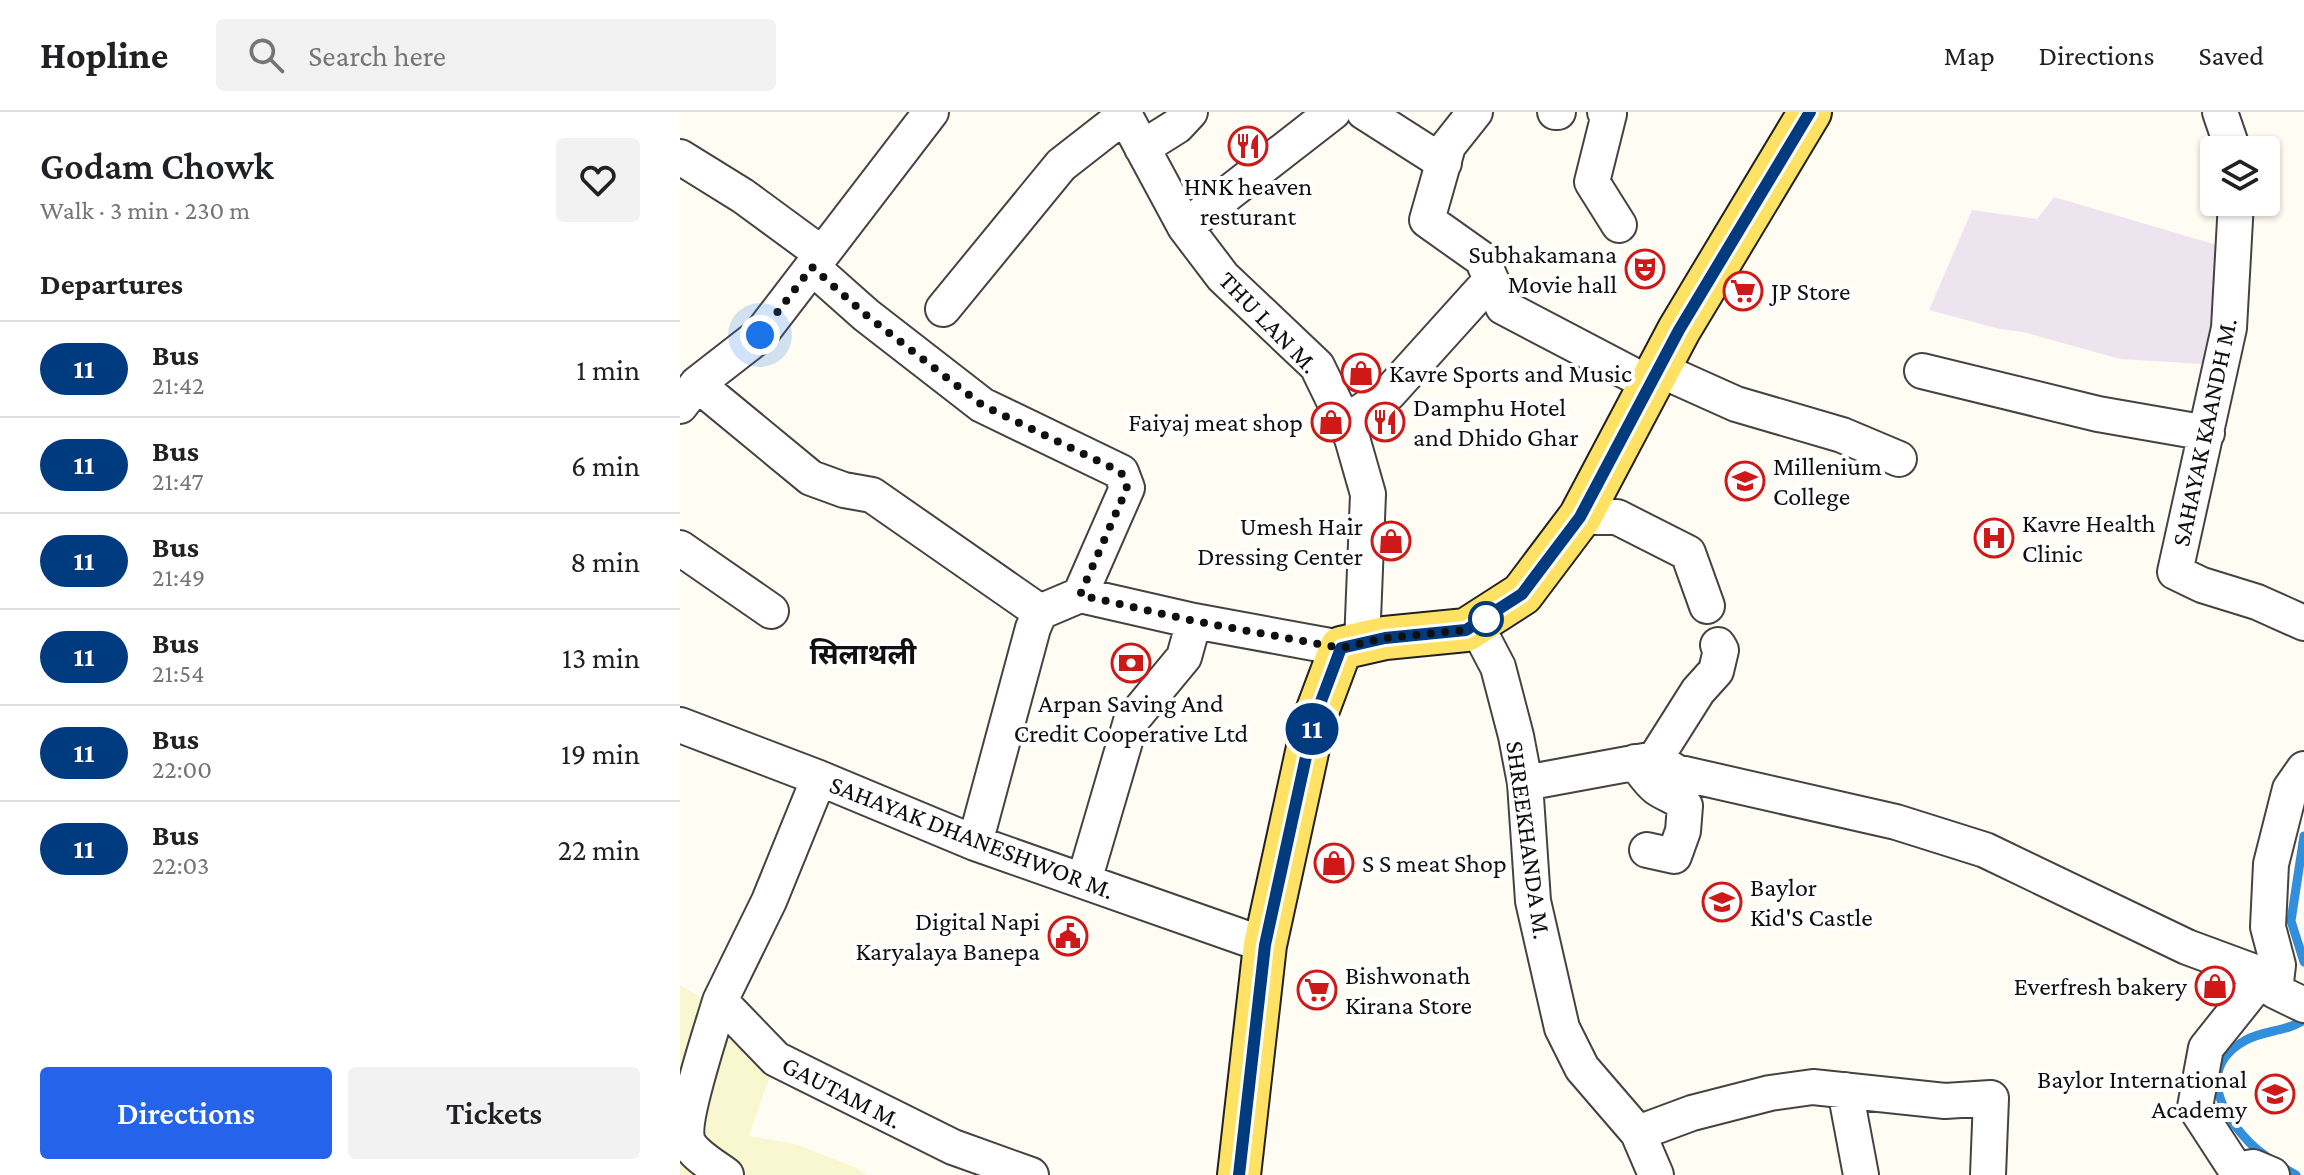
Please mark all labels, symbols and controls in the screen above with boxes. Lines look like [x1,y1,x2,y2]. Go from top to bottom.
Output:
search box [216,19,776,91]
icon: search [244,33,288,77]
text: Hopline [40,34,168,76]
text: Search here [308,39,446,72]
text: Map [1944,40,1995,71]
text: Directions [2039,40,2154,71]
text: Saved [2198,40,2264,71]
restaurant icon: HNK heaven resturant [1227,125,1269,167]
map controls [2200,136,2280,216]
button: layers [2200,136,2280,216]
button: heart [556,138,640,222]
text: Godam Chowk [40,145,274,187]
place label: HNK heaven resturant [1184,172,1312,231]
text: Walk · 3 min · 230 m [40,196,250,225]
place label: Subhakamana Movie hall [1468,240,1617,299]
theatre icon: Subhakamana Movie hall [1624,248,1666,290]
street label: THU LAN M. [1213,265,1324,379]
text: Departures [40,267,183,300]
supermarket icon: JP Store [1722,270,1764,312]
place label: JP Store [1769,277,1850,306]
your location [740,315,780,355]
street label: SAHAYAK KAANDH M. [2166,315,2243,549]
text: Bus [152,338,199,371]
shop icon: Kavre Sports and Music [1340,352,1382,394]
text: 11 [74,353,94,384]
text: 1 min [576,353,640,386]
place label: Kavre Sports and Music [1389,359,1632,388]
text: 21:42 [152,371,204,400]
place label: Damphu Hotel and Dhido Ghar [1413,393,1579,452]
shop icon: Faiyaj meat shop [1310,401,1352,443]
restaurant icon: Damphu Hotel and Dhido Ghar [1364,401,1406,443]
place label: Faiyaj meat shop [1128,408,1303,437]
text: Bus [152,434,199,467]
text: 11 [74,449,94,480]
text: 6 min [571,449,640,482]
place label: Millenium College [1773,452,1882,511]
school or university icon: Millenium College [1724,460,1766,502]
text: 21:47 [152,467,204,496]
place label: Kavre Health Clinic [2022,509,2156,568]
place label: Umesh Hair Dressing Center [1197,512,1363,571]
hospital icon: Kavre Health Clinic [1973,517,2015,559]
shop icon: Umesh Hair Dressing Center [1370,520,1412,562]
text: Bus [152,530,199,563]
text: 11 [74,545,94,576]
text: 8 min [570,545,640,578]
text: 21:49 [152,563,205,592]
unlabelled marker [1469,602,1503,636]
text: Bus [152,626,199,659]
district label: सिलाथली [810,638,917,670]
text: 11 [74,641,94,672]
text: 13 min [562,641,640,674]
bank icon: Arpan Saving And Credit Cooperative Ltd [1110,642,1152,684]
text: 21:54 [152,659,205,688]
place label: Arpan Saving And Credit Cooperative Ltd [1014,689,1249,748]
line badge: 11 [1276,703,1348,755]
text: 11 [1302,713,1322,744]
text: Bus [152,722,199,755]
text: 11 [74,737,94,768]
text: 19 min [561,737,640,770]
street label: SHREEKHANDA M. [1500,739,1557,941]
text: 22:00 [152,755,212,784]
street label: SAHAYAK DHANESHWOR M. [826,770,1118,905]
text: Bus [152,818,199,851]
text: 11 [74,833,94,864]
text: 22 min [558,833,640,866]
shop icon: S S meat Shop [1313,842,1355,884]
place label: S S meat Shop [1362,849,1507,878]
text: 22:03 [152,851,209,880]
place label: Baylor Kid'S Castle [1750,873,1873,932]
school or university icon: Baylor Kid'S Castle [1701,881,1743,923]
place label: Digital Napi Karyalaya Banepa [855,907,1040,966]
public building icon: Digital Napi Karyalaya Banepa [1047,915,1089,957]
place label: Bishwonath Kirana Store [1345,961,1472,1020]
shop icon: Everfresh bakery [2194,965,2236,1007]
supermarket icon: Bishwonath Kirana Store [1296,969,1338,1011]
place label: Everfresh bakery [2014,972,2188,1001]
street label: GAUTAM M. [777,1050,906,1135]
place label: Baylor International Academy [2037,1065,2248,1124]
button: Directions [40,1067,332,1159]
button: Tickets [348,1067,640,1159]
school or university icon: Baylor International Academy [2254,1073,2296,1115]

